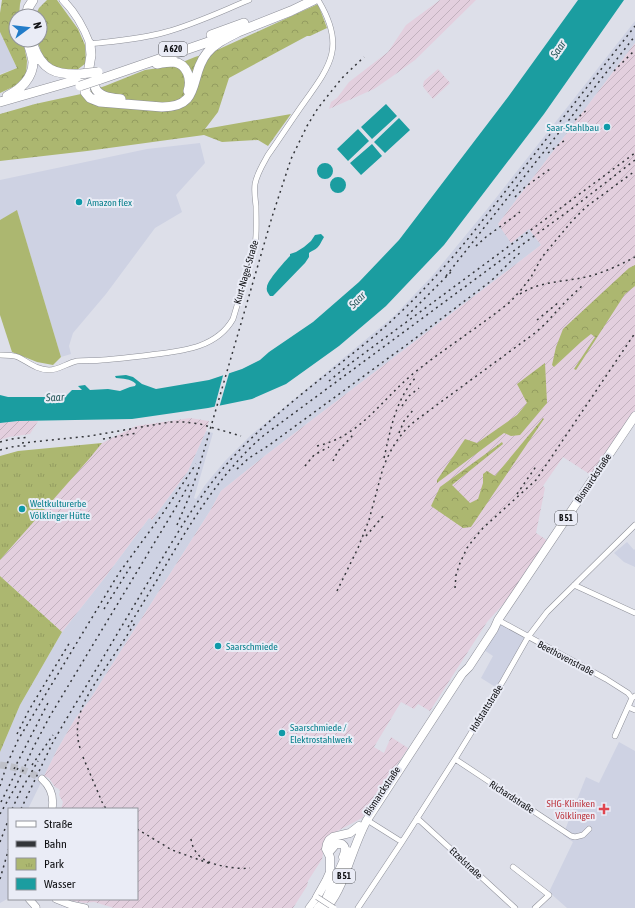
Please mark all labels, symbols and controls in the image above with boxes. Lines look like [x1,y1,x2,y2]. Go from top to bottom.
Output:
north arrow [8,8,48,48]
text: N [31,21,44,30]
water label: Saar [547,38,568,61]
road number: A 620 [159,42,187,56]
place label: Saar-Stahlbau [547,122,599,133]
marker: Saar-Stahlbau [602,122,612,132]
marker: Amazon flex [74,197,84,207]
place label: Amazon flex [87,197,132,208]
street label: Kurt-Nagel-Straße [232,238,260,305]
water label: Saar [346,289,368,311]
water label: Saar [45,391,65,403]
street label: Bismarckstraße [573,451,614,505]
place label: Weltkulturerbe Völklinger Hütte [30,498,90,521]
marker: Weltkulturerbe Völklinger Hütte [17,504,27,514]
road number: B 51 [555,511,577,525]
street label: Beethovenstraße [536,638,597,678]
marker: Saarschmiede [213,641,223,651]
place label: Saarschmiede [226,641,278,652]
street label: Hofstattstraße [467,682,505,733]
place label: Saarschmiede / Elektrostahlwerk [290,722,353,745]
marker: Saarschmiede / Elektrostahlwerk [277,728,287,738]
street label: Bismarckstraße [362,764,403,818]
street label: Richardstraße [488,778,537,816]
place label: SHG-Kliniken Völklingen [547,798,595,821]
marker: SHG-Kliniken Völklingen [598,803,610,815]
legend [8,808,138,900]
text: Straße [44,817,72,831]
text: Bahn [44,837,67,851]
street label: Etzelstraße [447,845,485,881]
text: Park [44,857,65,871]
road number: B 51 [333,869,355,883]
text: Wasser [44,877,76,891]

